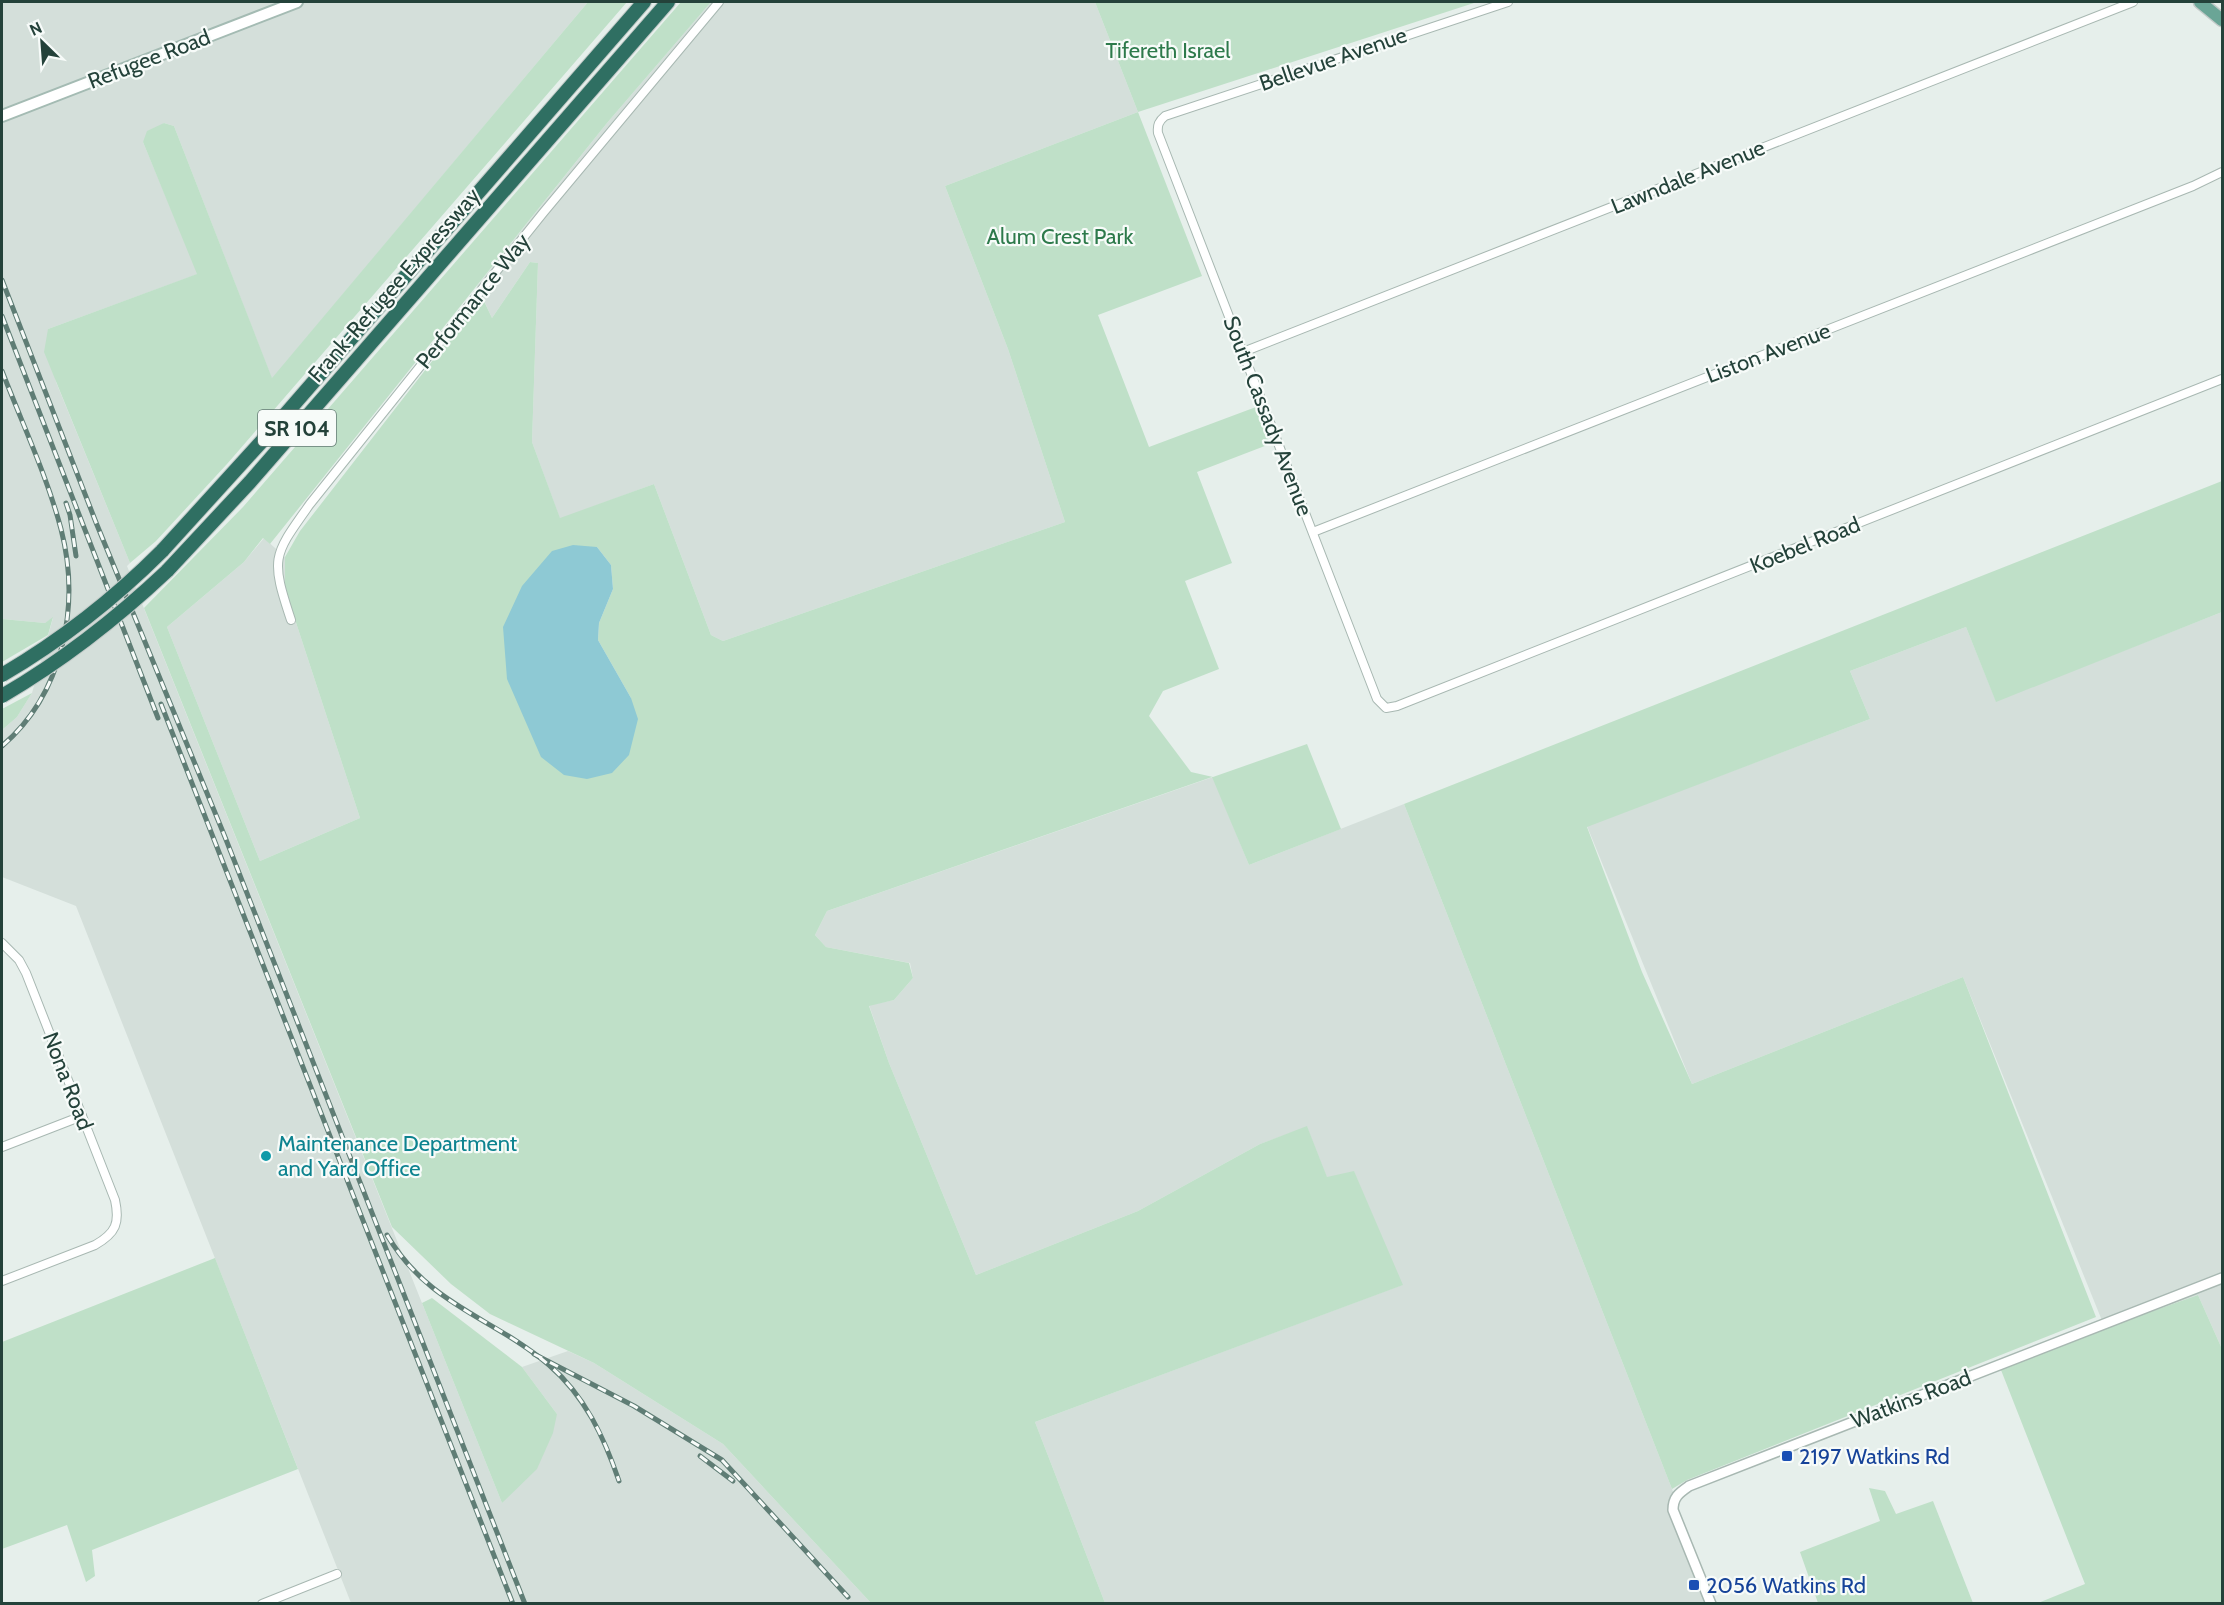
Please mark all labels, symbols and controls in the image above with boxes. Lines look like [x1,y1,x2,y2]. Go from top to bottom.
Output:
north arrow [12,12,72,72]
text: N [27,18,45,40]
street label: Bellevue Avenue [1256,21,1410,97]
street label: Refugee Road [84,23,214,95]
park label: Tifereth Israel [1105,37,1231,64]
street label: Lawndale Avenue [1607,134,1769,220]
street label: Frank-Refugee Expressway [302,182,486,388]
park label: Alum Crest Park [987,223,1134,250]
street label: Performance Way [410,228,536,374]
street label: South Cassady Avenue [1217,312,1319,520]
street label: Liston Avenue [1702,317,1834,389]
road number: SR 104 [258,410,336,446]
street label: Koebel Road [1746,511,1864,579]
street label: Nona Road [37,1028,99,1134]
place label: Maintenance Department and Yard Office [278,1130,518,1182]
marker: Maintenance Department and Yard Office [259,1149,273,1163]
street label: Watkins Road [1847,1364,1975,1434]
place label: 2197 Watkins Rd [1799,1443,1950,1470]
marker: 2197 Watkins Rd [1780,1449,1794,1463]
place label: 2056 Watkins Rd [1706,1572,1866,1599]
marker: 2056 Watkins Rd [1687,1578,1701,1592]

